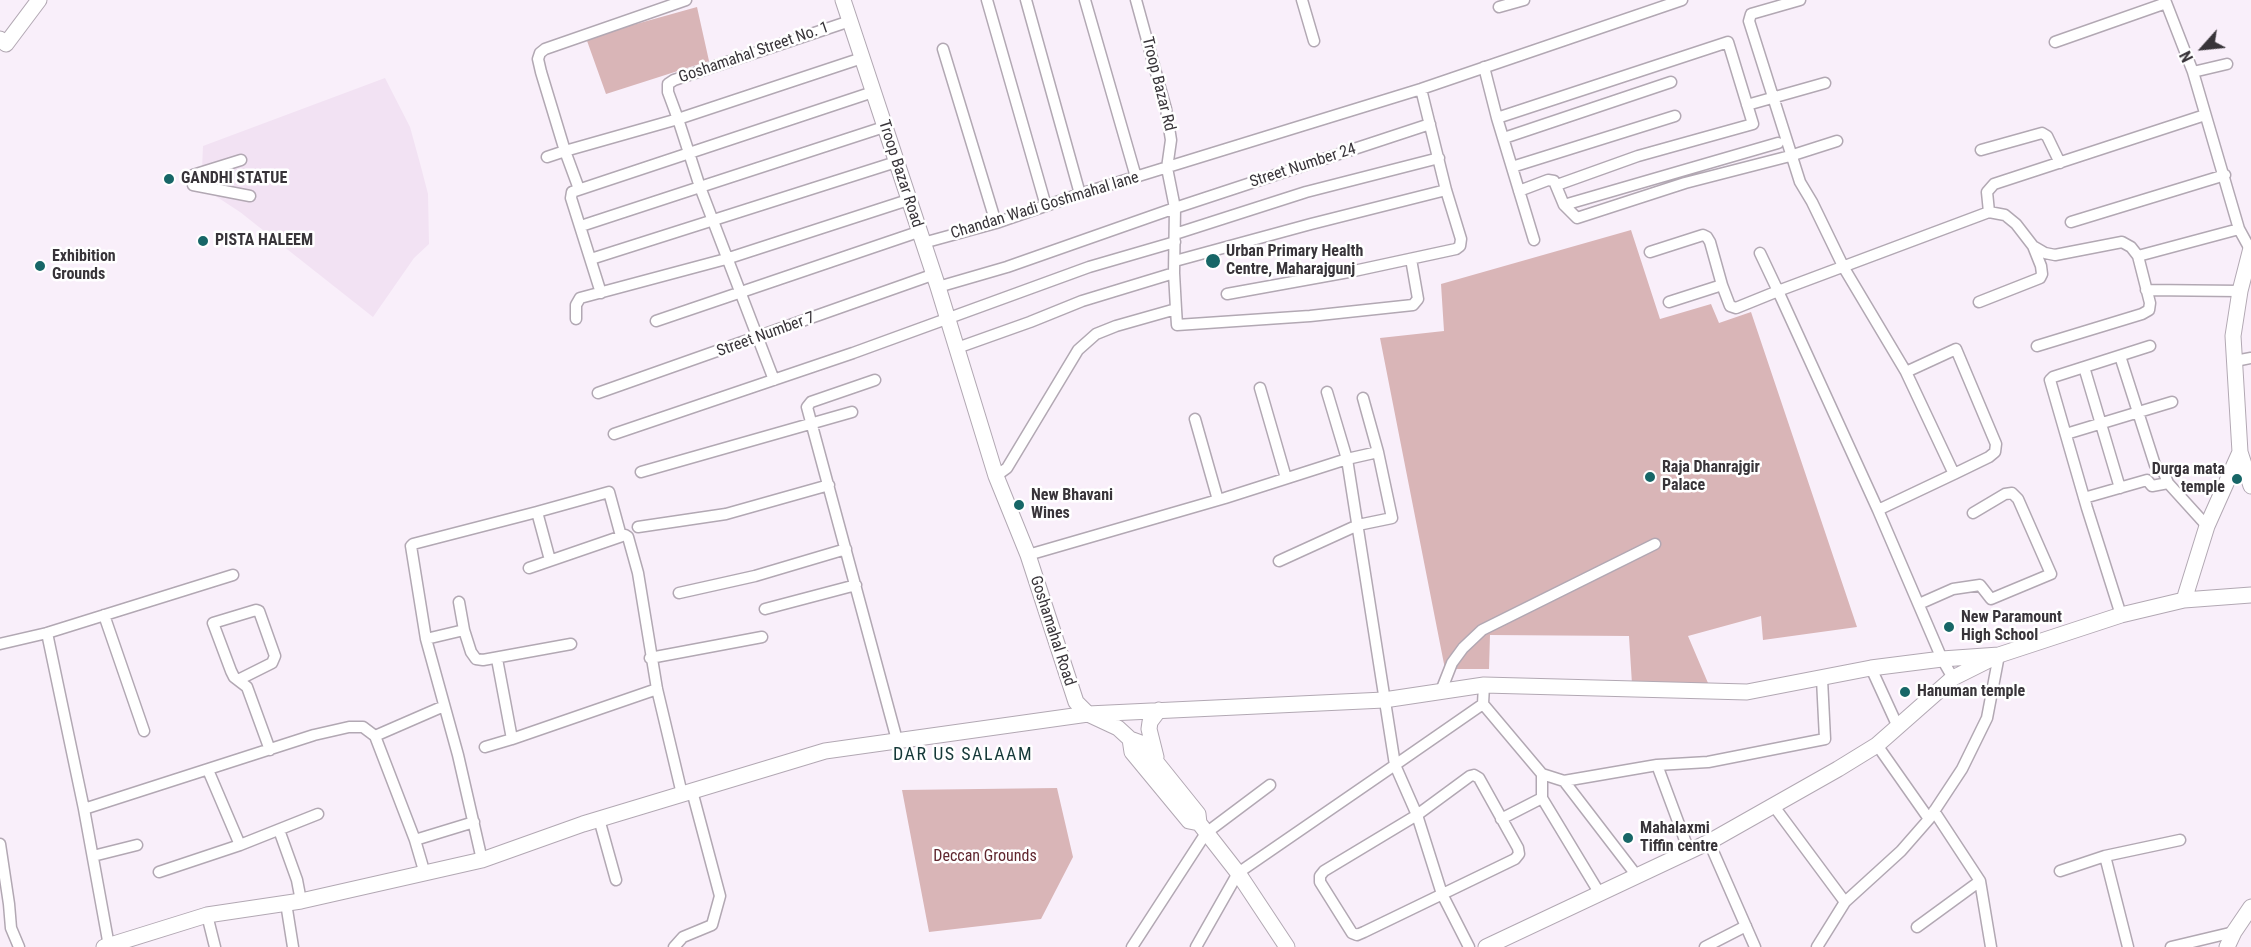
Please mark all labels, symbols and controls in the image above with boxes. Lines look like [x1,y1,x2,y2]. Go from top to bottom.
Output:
street label: Goshamahal Street No. 1 [676,18,832,88]
north arrow [2173,18,2233,78]
street label: Troop Bazar Rd [1137,35,1179,133]
text: N [2176,48,2197,65]
street label: Troop Bazar Road [874,118,926,230]
street label: Street Number 24 [1247,140,1359,192]
street label: Chandan Wadi Goshmahal lane [949,168,1141,244]
place label: GANDHI STATUE [181,169,287,189]
marker: GANDHI STATUE [162,172,176,186]
place label: PISTA HALEEM [215,231,313,251]
marker: PISTA HALEEM [196,234,210,248]
place label: Urban Primary Health Centre, Maharajgunj [1226,242,1363,280]
place label: Exhibition Grounds [52,247,116,285]
marker: Urban Primary Health Centre, Maharajgunj [1204,252,1222,270]
marker: Exhibition Grounds [33,259,47,273]
street label: Street Number 7 [714,308,818,362]
place label: Raja Dhanrajgir Palace [1662,458,1760,496]
place label: Durga mata temple [2152,460,2225,498]
marker: Raja Dhanrajgir Palace [1643,470,1657,484]
marker: Durga mata temple [2230,472,2244,486]
place label: New Bhavani Wines [1031,486,1113,524]
marker: New Bhavani Wines [1012,498,1026,512]
street label: Goshamahal Road [1025,573,1079,689]
place label: New Paramount High School [1961,608,2062,646]
marker: New Paramount High School [1942,620,1956,634]
place label: Hanuman temple [1917,682,2025,702]
marker: Hanuman temple [1898,685,1912,699]
district label: DAR US SALAAM [893,744,1033,766]
place label: Mahalaxmi Tiffin centre [1640,819,1718,857]
marker: Mahalaxmi Tiffin centre [1621,831,1635,845]
park label: Deccan Grounds [933,847,1037,867]

